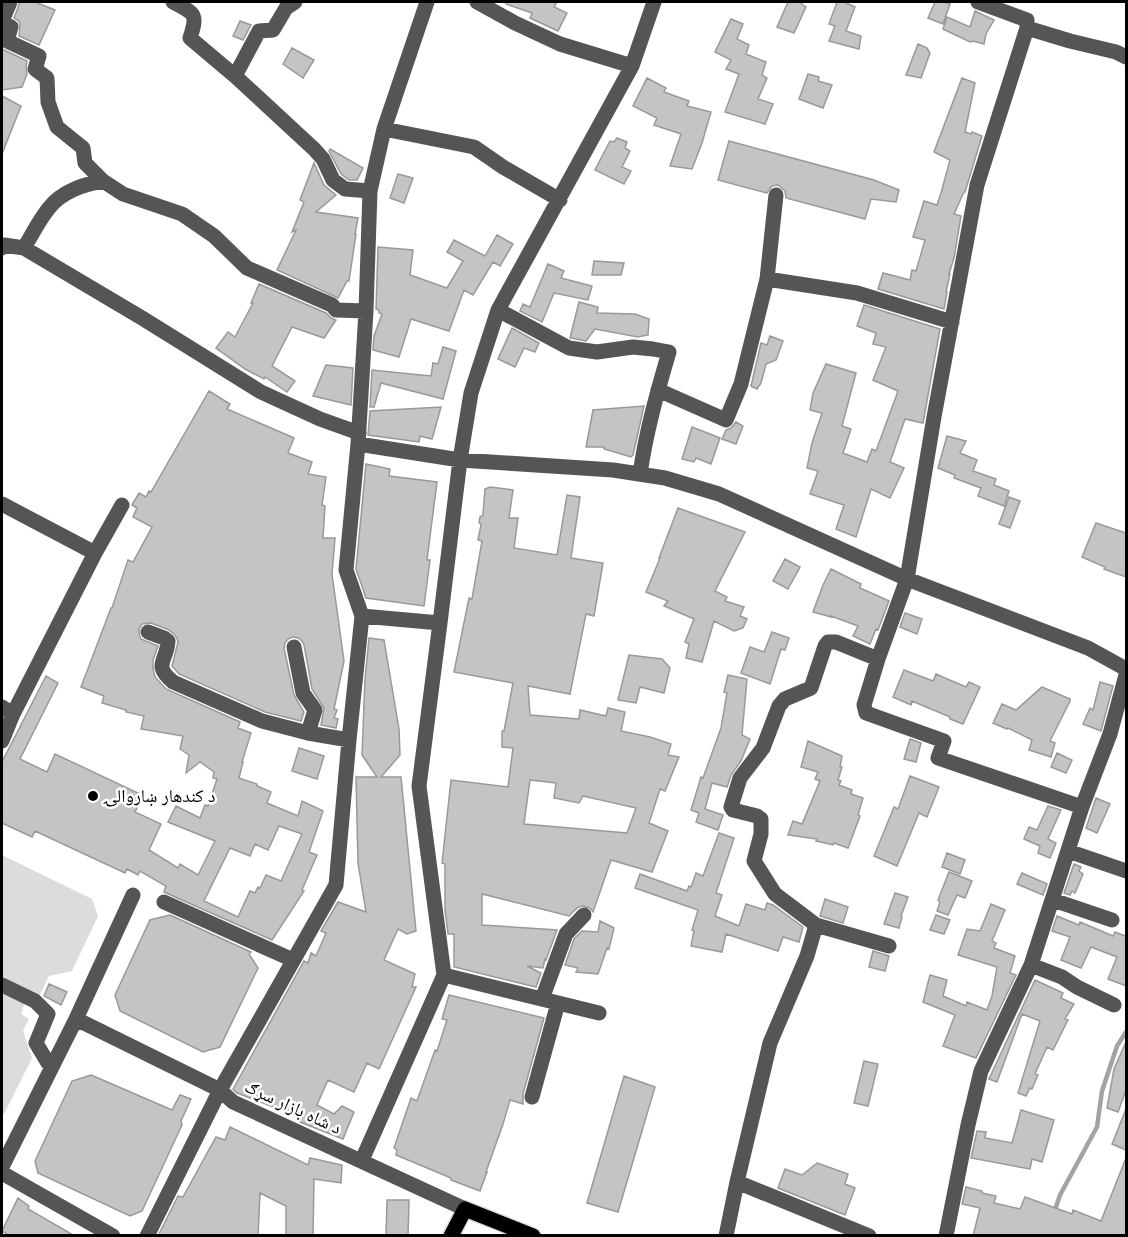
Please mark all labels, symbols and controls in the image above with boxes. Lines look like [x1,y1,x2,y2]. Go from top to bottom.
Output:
place label: د کندهار ښاروالۍ [104,785,215,807]
marker: د کندهار ښاروالۍ [86,789,100,803]
street label: د شاه بازار سړګ [241,1075,345,1139]

